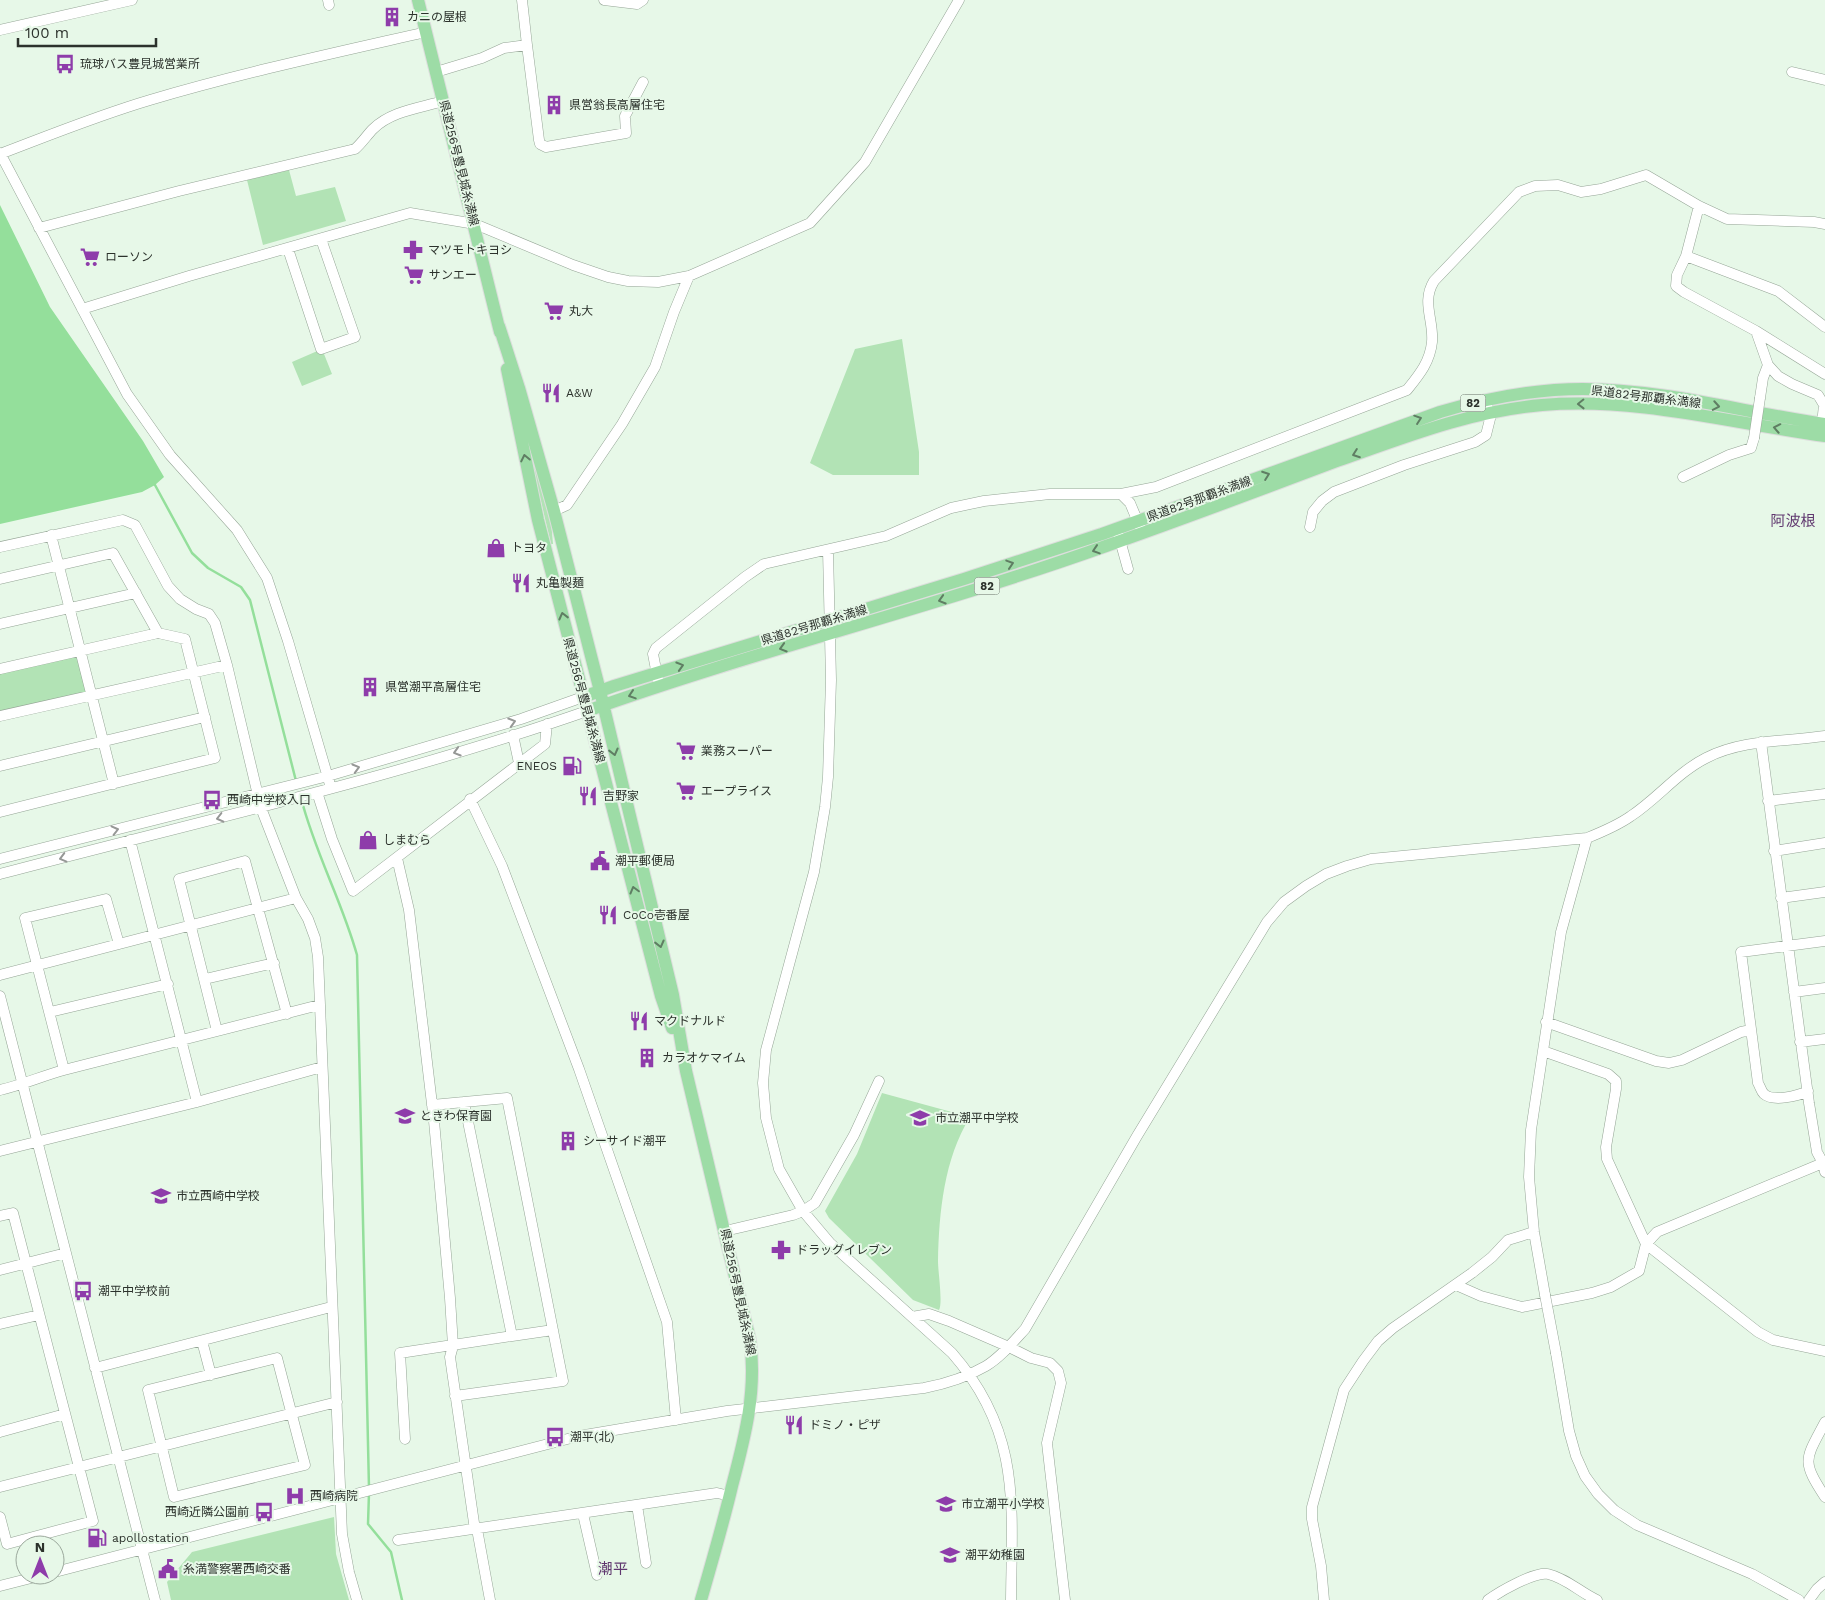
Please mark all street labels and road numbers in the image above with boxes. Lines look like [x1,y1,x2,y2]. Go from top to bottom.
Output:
street label: 県道256号豊見城糸満線 [437,99,481,227]
street label: 県道82号那覇糸満線 [1590,383,1702,411]
road number: 82 [1460,394,1486,412]
street label: 県道82号那覇糸満線 [1145,474,1253,524]
road number: 82 [974,578,1000,594]
street label: 県道82号那覇糸満線 [759,602,869,648]
street label: 県道256号豊見城糸満線 [561,636,607,764]
street label: 県道256号豊見城糸満線 [718,1227,758,1357]

